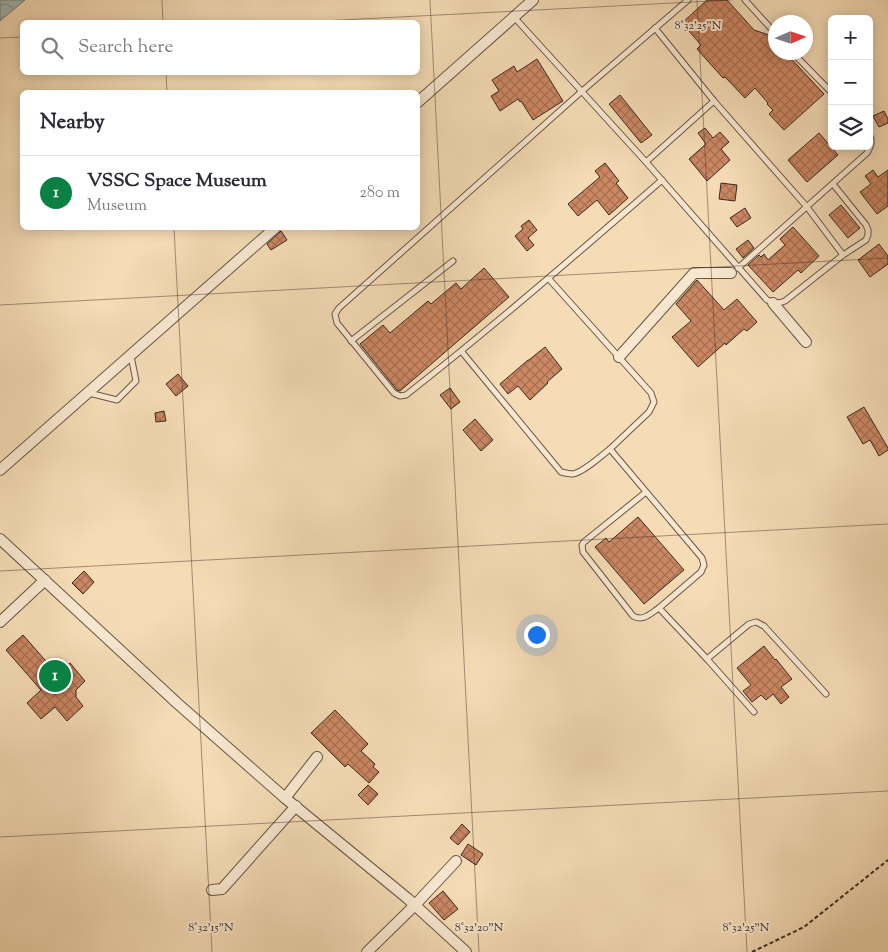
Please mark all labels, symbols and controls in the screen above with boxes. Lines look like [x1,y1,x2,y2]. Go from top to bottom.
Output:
north arrow [768,15,813,60]
map controls [828,15,873,150]
button: + [828,15,873,60]
text: 8°32'25"N [675,17,722,35]
search box [20,20,420,75]
icon: search [38,34,66,62]
text: Search here [78,34,173,61]
button: − [828,60,873,105]
button: layers [828,105,873,150]
text: Nearby [40,108,105,138]
text: VSSC Space Museum [87,168,267,195]
text: 1 [53,182,59,205]
text: 280 m [359,182,400,205]
text: Museum [87,195,147,218]
your location [524,622,550,648]
pin: 1 [39,657,71,695]
text: 8°32'15"N [188,919,234,937]
text: 8°32'20"N [455,919,504,937]
text: 8°32'25"N [723,919,770,937]

